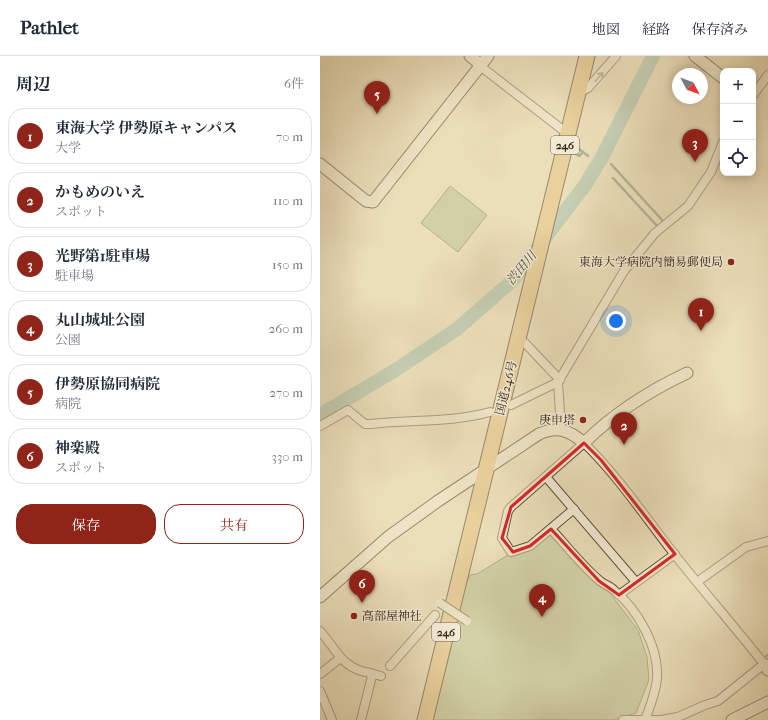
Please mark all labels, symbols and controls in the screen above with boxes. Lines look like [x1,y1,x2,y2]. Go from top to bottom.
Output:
text: Pathlet [20,17,79,39]
text: 地図 [592,21,620,38]
text: 経路 [642,21,670,38]
text: 保存済み [692,21,748,38]
north arrow [672,68,708,104]
map controls [720,68,756,176]
button: + [720,68,756,104]
one-way arrow [594,72,603,82]
text: 周辺 [16,74,50,94]
text: 6件 [284,76,304,91]
pin: 5 [364,81,390,114]
button: − [720,104,756,140]
text: 東海大学 伊勢原キャンパス [55,119,237,137]
text: 1 [28,129,32,144]
text: 70 m [276,129,303,144]
pin: 3 [682,129,708,162]
road number: 246 [551,136,579,154]
text: 大学 [55,140,81,155]
button: locate [720,140,756,176]
text: かもめのいえ [55,183,145,201]
text: 2 [27,193,33,208]
text: 110 m [273,193,303,208]
text: スポット [55,204,107,219]
text: 光野第1駐車場 [55,247,150,265]
water label: 渋田川 [503,247,541,288]
place label: 東海大学病院内簡易郵便局 [579,255,723,269]
text: 3 [27,257,33,272]
text: 150 m [272,257,303,272]
marker: 東海大学病院内簡易郵便局 [726,257,736,267]
text: 駐車場 [55,268,94,283]
pin: 1 [688,298,714,331]
text: 丸山城址公園 [55,311,145,329]
your location [606,311,626,331]
text: 4 [26,321,34,336]
text: 260 m [269,321,303,336]
text: 公園 [55,332,81,347]
street label: 国道246号 [492,359,520,417]
text: 伊勢原協同病院 [55,375,160,393]
text: 5 [27,385,33,400]
text: 270 m [269,385,303,400]
text: 病院 [55,396,81,411]
pin: 2 [611,412,637,445]
place label: 庚申塔 [539,413,575,427]
marker: 庚申塔 [578,415,588,425]
text: 神楽殿 [55,439,100,457]
text: 6 [26,449,34,464]
text: 330 m [272,449,303,464]
text: スポット [55,460,107,475]
button: 保存 [16,504,156,544]
button: 共有 [164,504,304,544]
pin: 6 [349,570,375,603]
pin: 4 [529,584,555,617]
place label: 高部屋神社 [362,609,422,623]
marker: 高部屋神社 [349,611,359,621]
road number: 246 [432,623,460,641]

